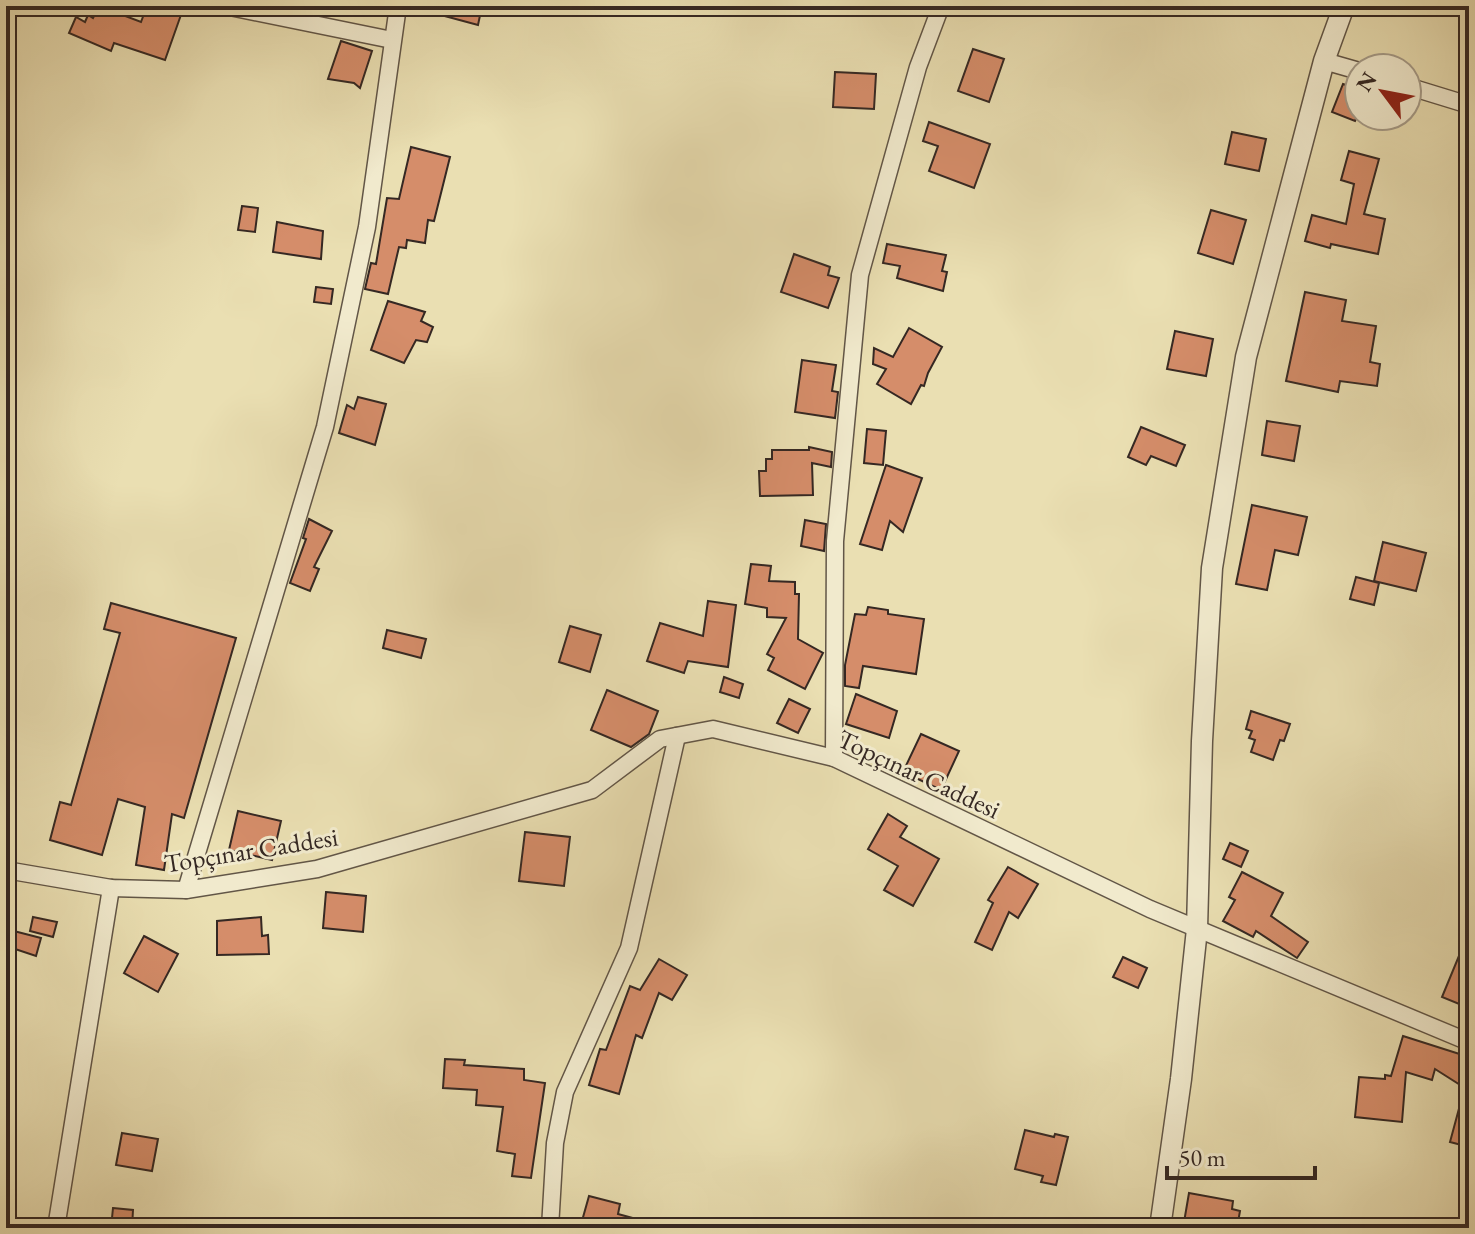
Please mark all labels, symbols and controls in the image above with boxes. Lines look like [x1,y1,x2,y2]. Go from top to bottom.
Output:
north arrow [1343,52,1423,132]
text: N [1349,66,1384,97]
street label: Topçınar Caddesi [832,721,1006,827]
street label: Topçınar Caddesi [162,819,340,881]
scale bar [1167,1130,1315,1180]
text: 50 m [1179,1142,1226,1173]

